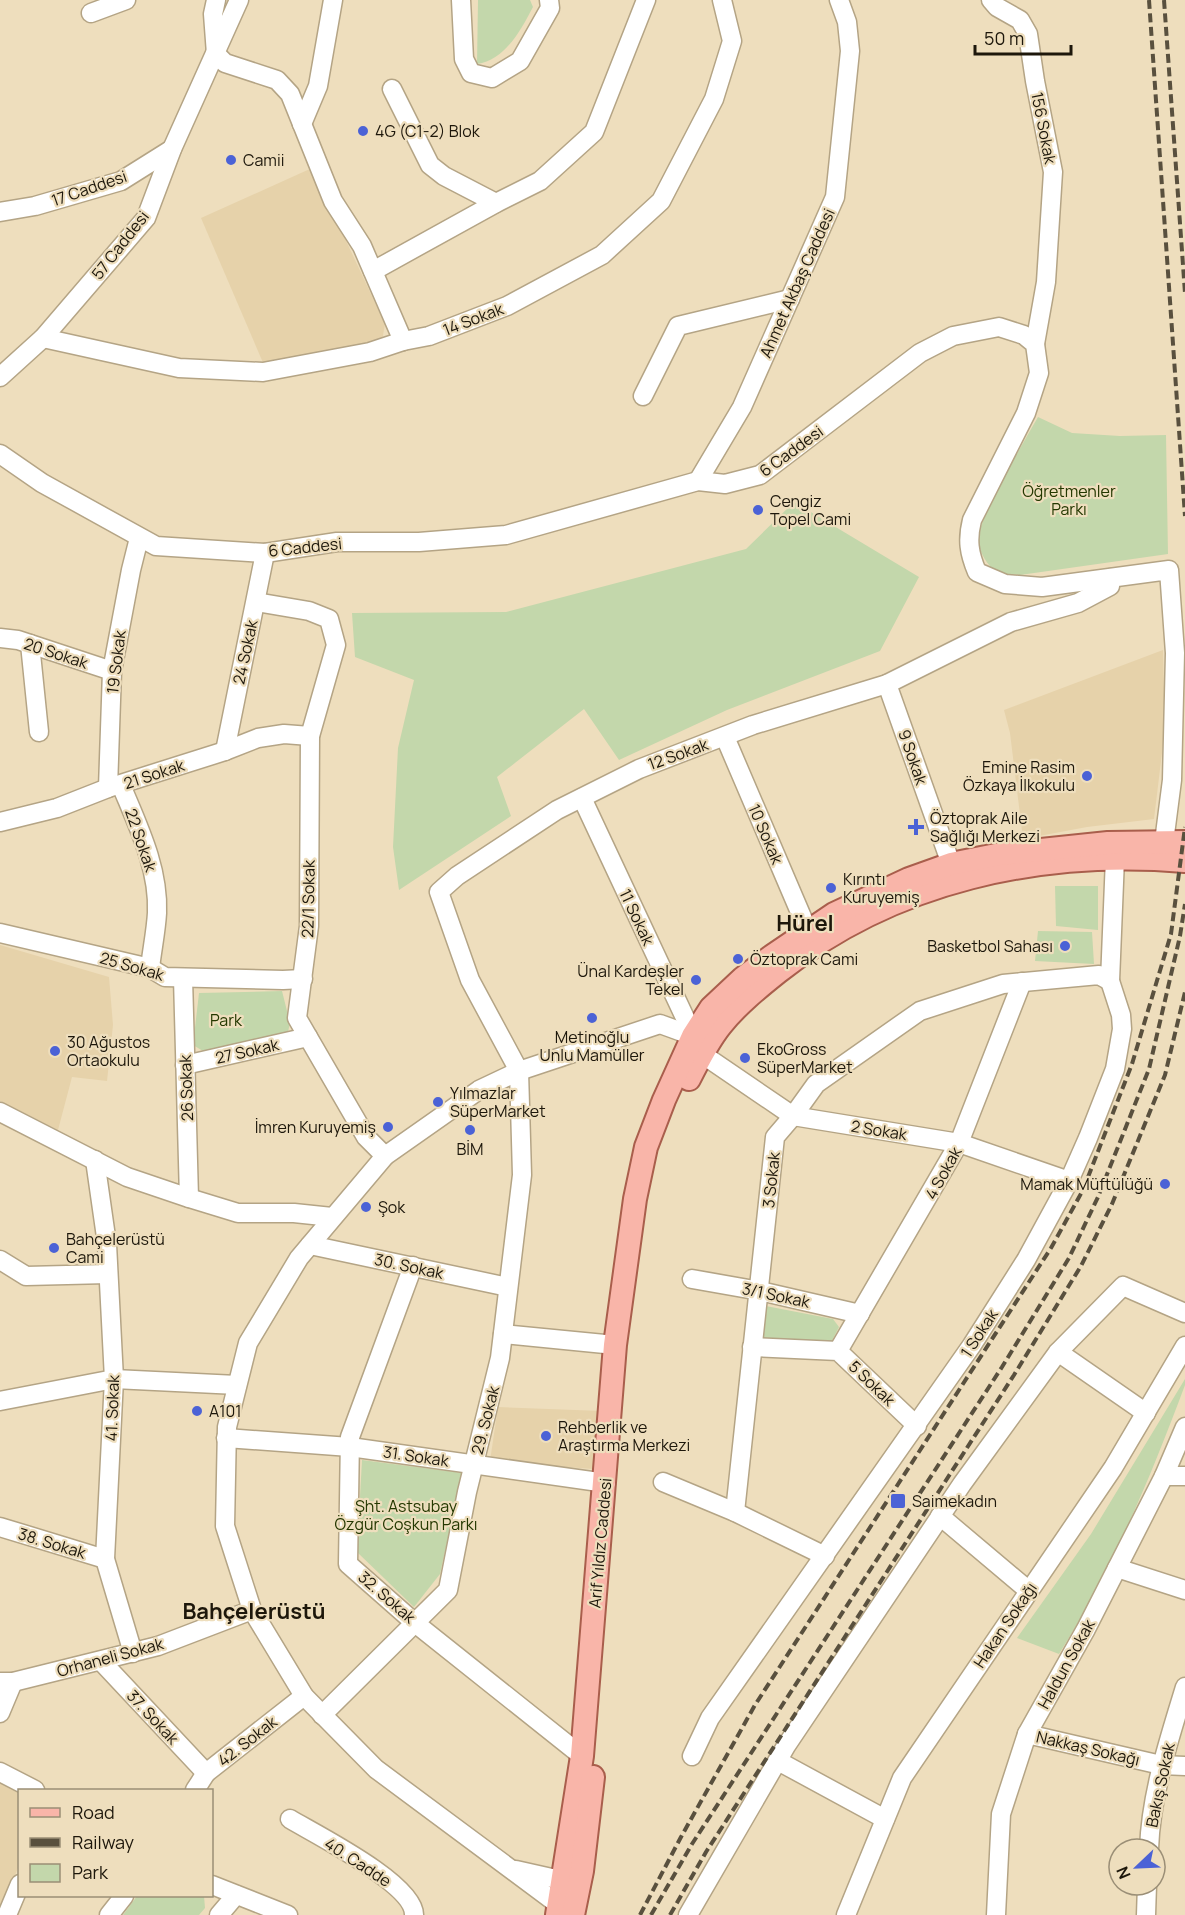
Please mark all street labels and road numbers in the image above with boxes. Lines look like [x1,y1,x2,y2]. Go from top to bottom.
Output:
street label: 156 Sokak [1026,90,1062,167]
street label: 17 Caddesi [48,165,130,211]
street label: Ahmet Akbaş Caddesi [754,205,840,361]
street label: 57 Caddesi [86,206,154,284]
street label: 14 Sokak [440,297,507,341]
street label: 6 Caddesi [755,420,827,482]
street label: 6 Caddesi [267,532,343,562]
street label: 24 Sokak [227,617,263,686]
street label: 19 Sokak [101,628,131,695]
street label: 20 Sokak [21,632,92,674]
street label: 9 Sokak [893,726,933,789]
street label: 12 Sokak [645,733,712,775]
street label: 21 Sokak [121,754,188,794]
street label: 10 Sokak [744,801,789,868]
street label: 22 Sokak [120,805,162,876]
street label: 22/1 Sokak [296,859,320,938]
street label: 11 Sokak [614,885,660,950]
street label: 25 Sokak [97,946,168,986]
street label: 27 Sokak [213,1033,282,1069]
street label: 26 Sokak [174,1053,198,1122]
street label: 2 Sokak [849,1115,910,1145]
street label: 4 Sokak [920,1142,967,1203]
street label: 3 Sokak [757,1150,785,1209]
street label: 30. Sokak [373,1248,447,1284]
street label: 3/1 Sokak [740,1277,813,1313]
street label: 1 Sokak [955,1304,1003,1361]
street label: 5 Sokak [844,1355,901,1411]
street label: 41. Sokak [100,1373,124,1442]
street label: 29. Sokak [466,1382,504,1457]
street label: 31. Sokak [382,1441,451,1472]
street label: Arif Yıldız Caddesi [583,1477,617,1609]
street label: 38. Sokak [16,1522,89,1564]
street label: 32. Sokak [354,1566,421,1629]
street label: Hakan Sokağı [968,1578,1042,1672]
street label: Haldun Sokak [1032,1614,1100,1713]
street label: Orhaneli Sokak [54,1632,167,1682]
street label: 37. Sokak [122,1685,185,1750]
street label: 42. Sokak [213,1710,282,1771]
street label: Nakkaş Sokağı [1034,1725,1142,1771]
street label: Bakış Sokak [1140,1740,1180,1829]
street label: 40. Cadde [321,1832,395,1892]

